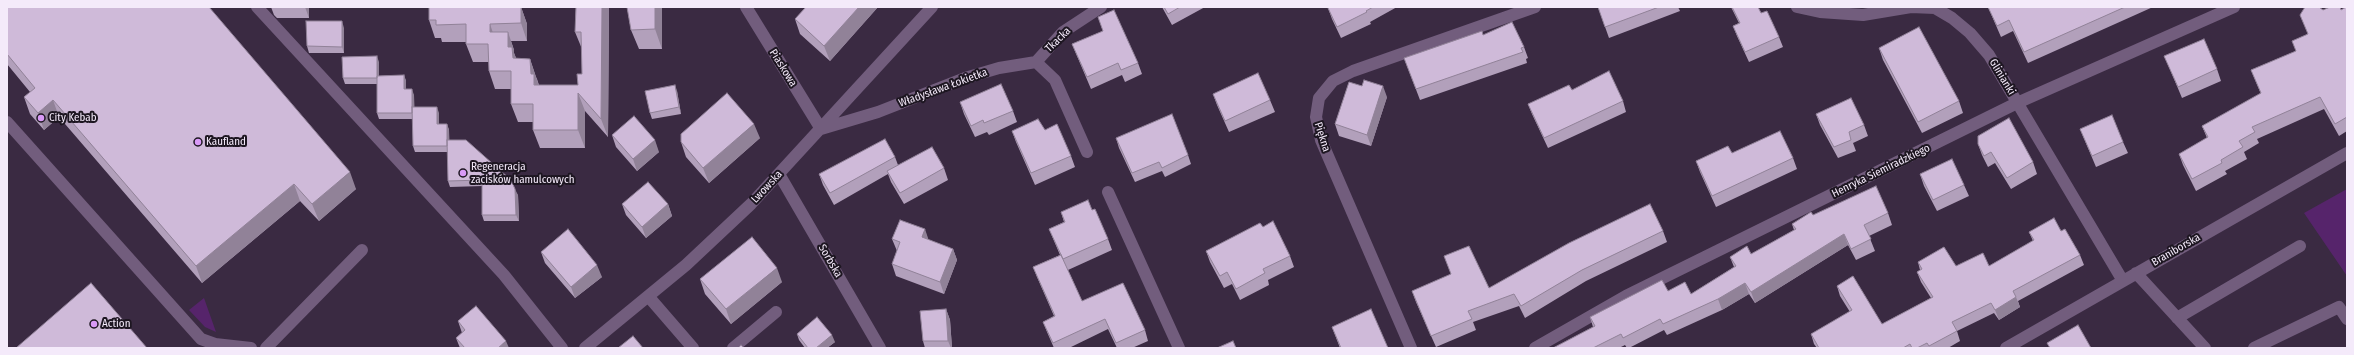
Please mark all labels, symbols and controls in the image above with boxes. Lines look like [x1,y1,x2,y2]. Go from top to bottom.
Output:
street label: Tkacka [1042,25,1074,55]
street label: Piaskowa [766,47,800,89]
street label: Glinianki [1986,57,2018,97]
street label: Władysława Łokietka [897,66,989,110]
place label: City Kebab [49,111,97,125]
marker: City Kebab [36,113,46,123]
street label: Piękna [1311,121,1333,153]
place label: Kaufland [206,135,246,149]
marker: Kaufland [193,137,203,147]
street label: Henryka Siemiradzkiego [1830,141,1932,201]
place label: Regeneracja zacisków hamulcowych [471,160,574,186]
marker: Regeneracja zacisków hamulcowych [458,168,468,178]
street label: Lwowska [749,168,785,206]
street label: Braniborska [2149,231,2203,269]
street label: Sorbska [815,242,845,280]
place label: Action [102,317,130,331]
marker: Action [89,319,99,329]

